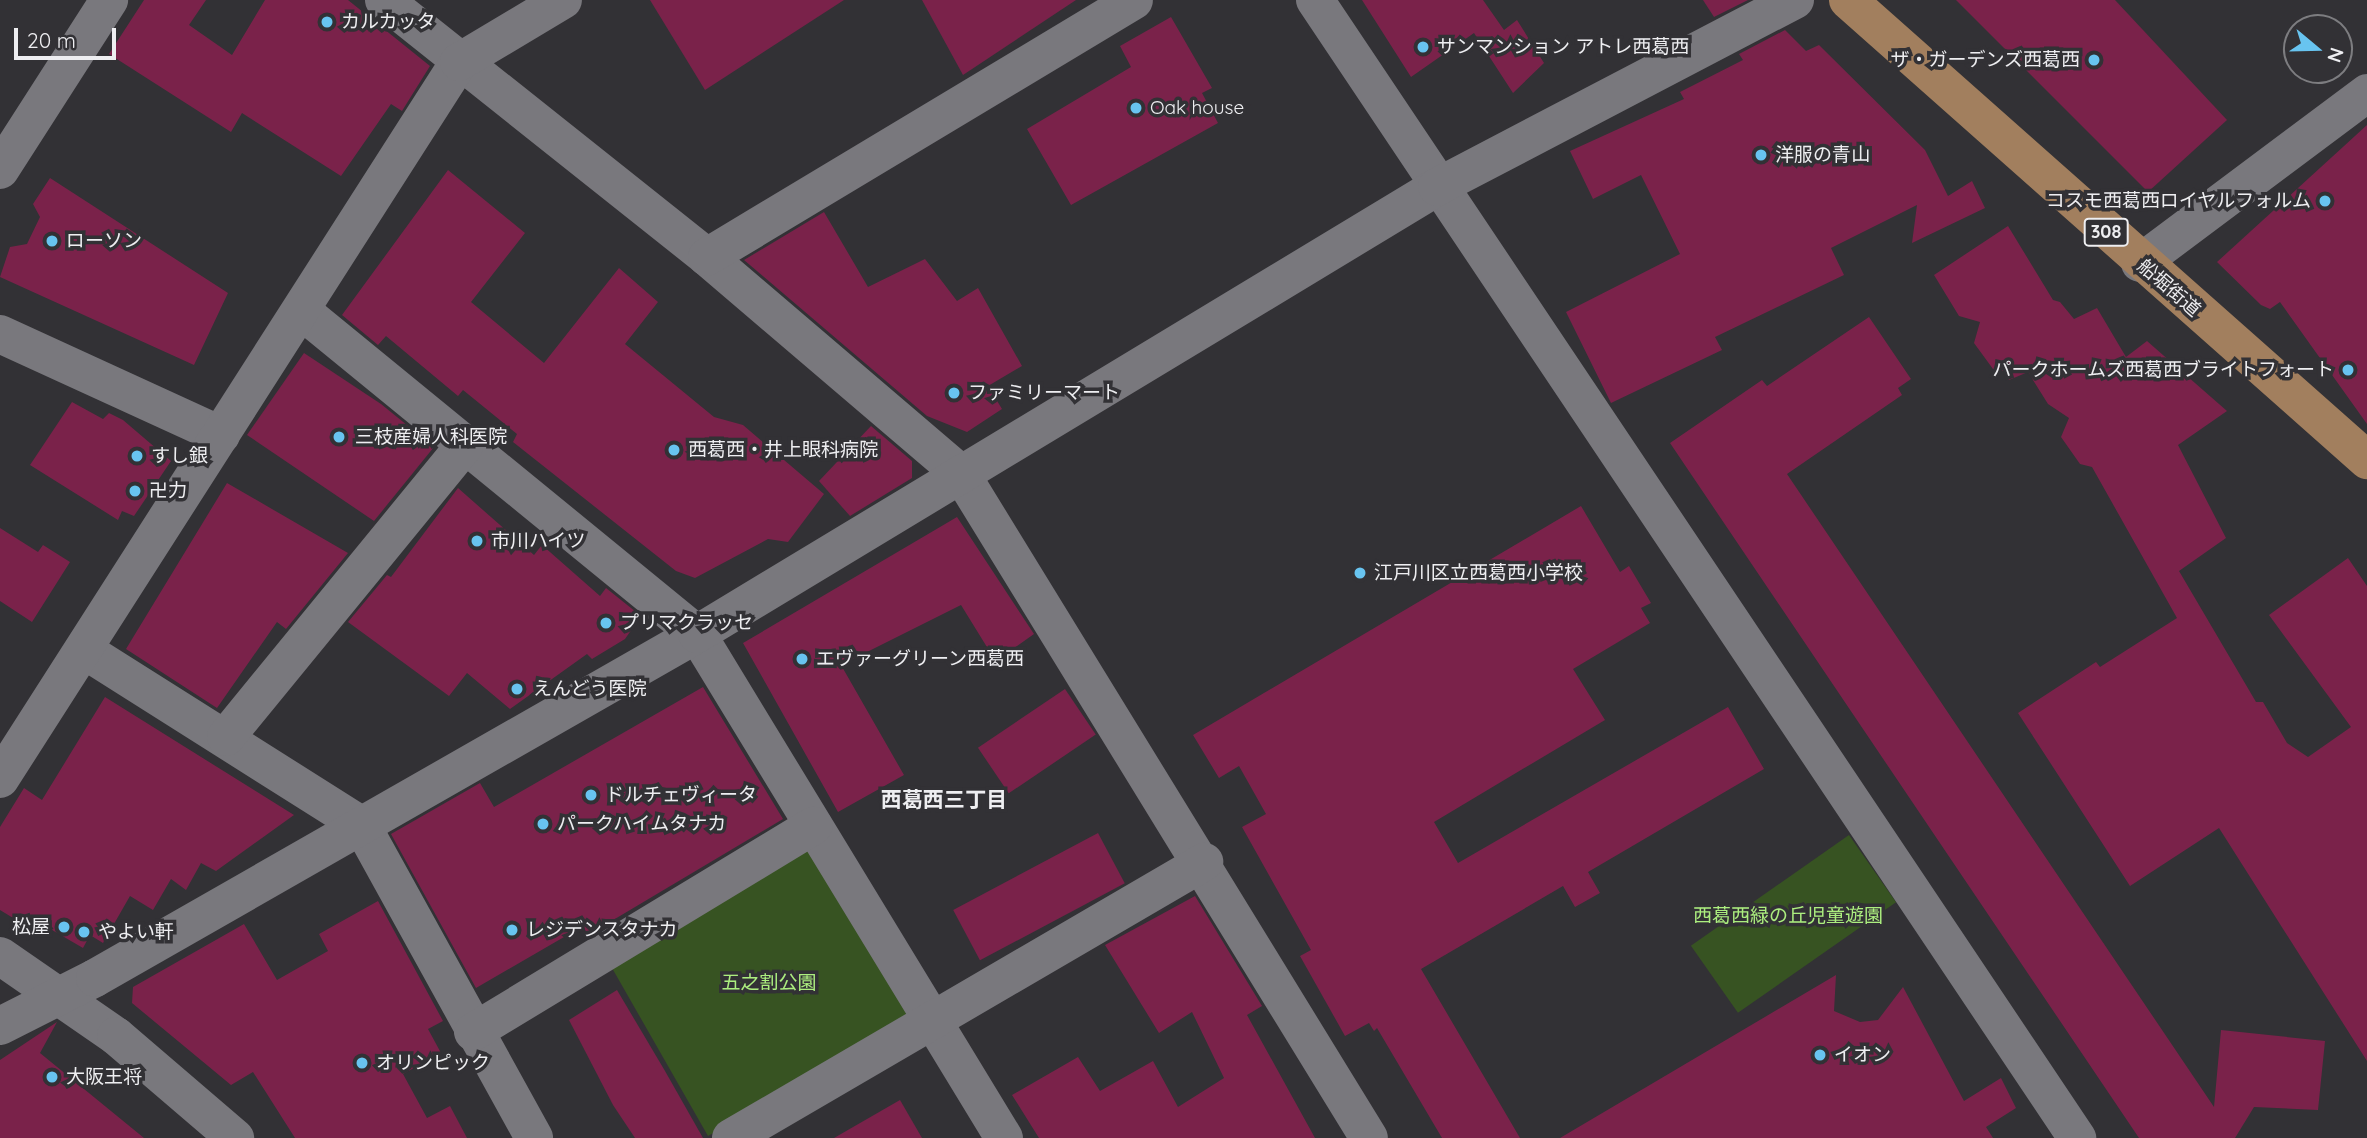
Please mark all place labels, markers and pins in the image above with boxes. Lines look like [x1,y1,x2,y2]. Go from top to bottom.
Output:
place label: カルカッタ [341,11,436,33]
marker: カルカッタ [319,14,335,30]
place label: サンマンション アトレ西葛西 [1437,36,1689,58]
marker: サンマンション アトレ西葛西 [1415,39,1431,55]
place label: ザ・ガーデンズ西葛西 [1890,49,2080,71]
marker: ザ・ガーデンズ西葛西 [2086,52,2102,68]
place label: Oak house [1150,97,1244,119]
marker: Oak house [1128,100,1144,116]
place label: 洋服の青山 [1775,144,1870,166]
marker: 洋服の青山 [1753,147,1769,163]
place label: コスモ西葛西ロイヤルフォルム [2045,190,2311,212]
marker: コスモ西葛西ロイヤルフォルム [2317,193,2333,209]
place label: ローソン [66,230,142,252]
marker: ローソン [44,233,60,249]
place label: パークホームズ西葛西ブライトフォート [1992,359,2334,381]
marker: パークホームズ西葛西ブライトフォート [2340,362,2356,378]
place label: ファミリーマート [968,382,1120,404]
marker: ファミリーマート [946,385,962,401]
place label: 三枝産婦人科医院 [355,426,507,448]
marker: 三枝産婦人科医院 [329,427,349,447]
place label: 西葛西・井上眼科病院 [688,439,878,461]
marker: 西葛西・井上眼科病院 [666,442,682,458]
place label: すし銀 [151,445,208,467]
marker: すし銀 [129,448,145,464]
place label: 卍力 [149,480,187,502]
marker: 卍力 [127,483,143,499]
place label: 市川ハイツ [491,530,586,552]
marker: 市川ハイツ [469,533,485,549]
place label: 江戸川区立西葛西小学校 [1374,562,1583,584]
marker: 江戸川区立西葛西小学校 [1352,565,1368,581]
place label: プリマクラッセ [620,612,753,634]
marker: プリマクラッセ [598,615,614,631]
place label: エヴァーグリーン西葛西 [816,648,1025,670]
marker: エヴァーグリーン西葛西 [794,651,810,667]
place label: えんどう医院 [533,678,647,700]
marker: えんどう医院 [507,679,527,699]
place label: ドルチェヴィータ [605,784,757,806]
marker: ドルチェヴィータ [583,787,599,803]
place label: パークハイムタナカ [557,813,728,835]
marker: パークハイムタナカ [535,816,551,832]
place label: 松屋 [12,916,50,938]
marker: 松屋 [56,919,72,935]
place label: レジデンスタナカ [526,919,678,941]
place label: やよい軒 [98,921,174,943]
marker: レジデンスタナカ [504,922,520,938]
marker: やよい軒 [76,924,92,940]
place label: イオン [1834,1044,1891,1066]
marker: イオン [1812,1047,1828,1063]
place label: オリンピック [376,1052,490,1074]
marker: オリンピック [354,1055,370,1071]
place label: 大阪王将 [66,1066,142,1088]
marker: 大阪王将 [44,1069,60,1085]

